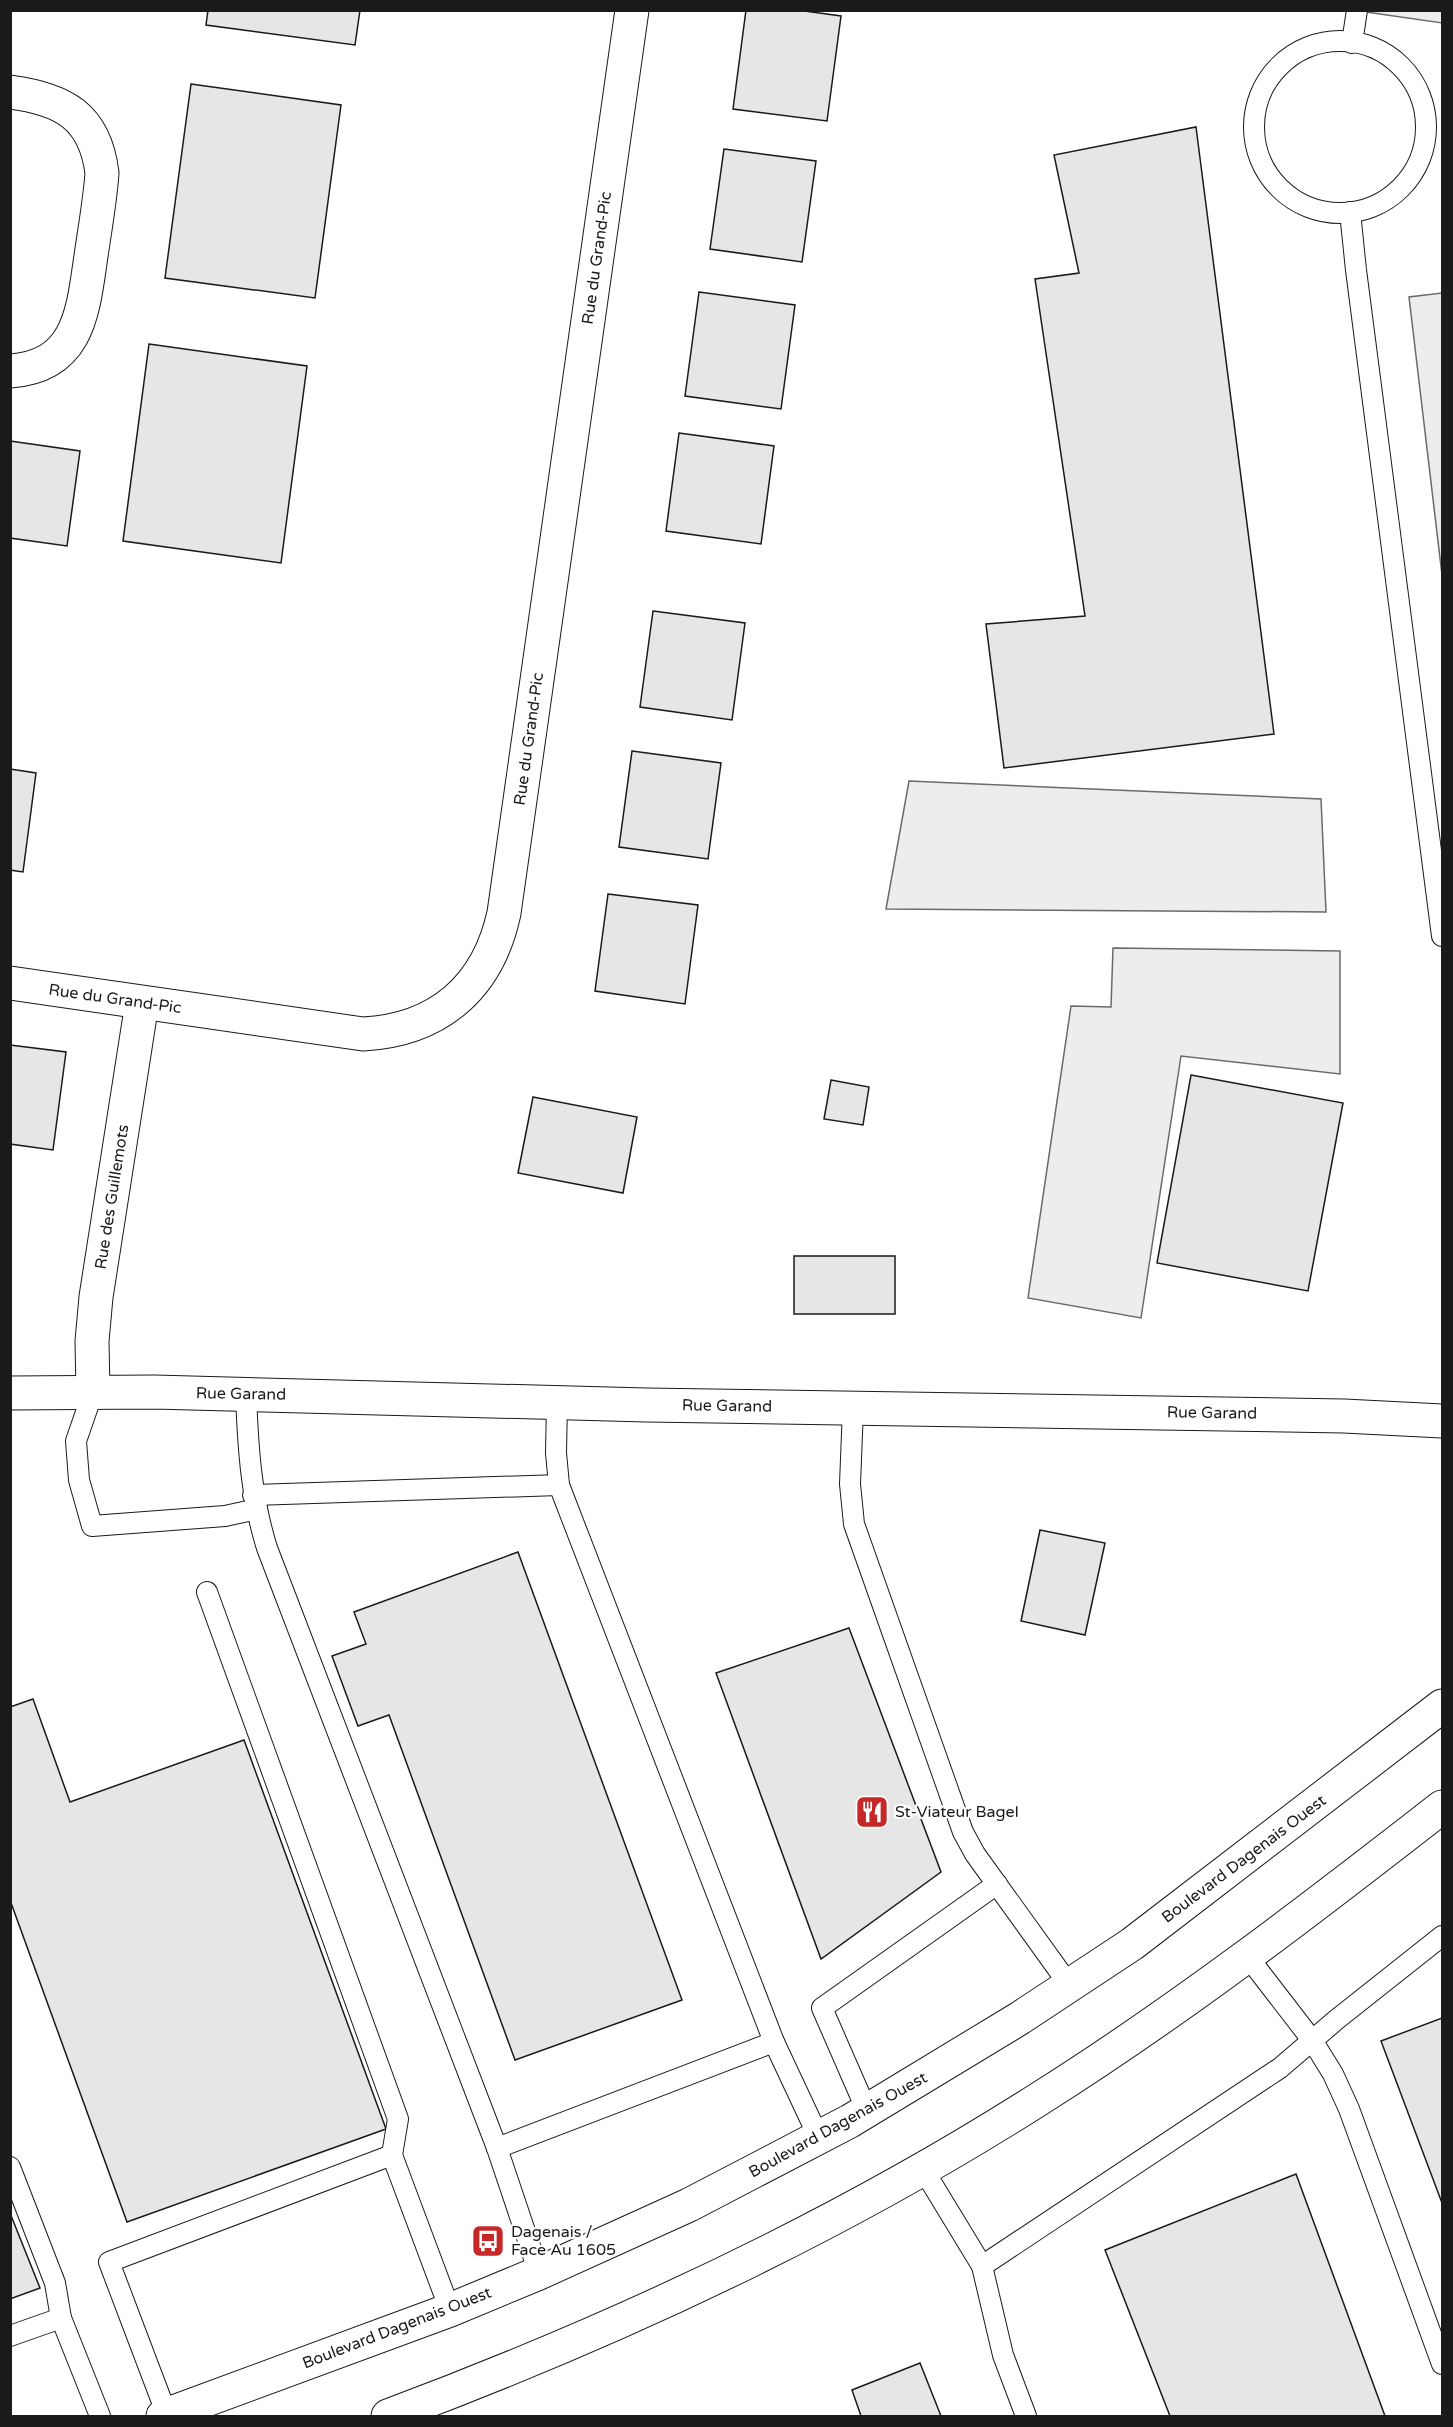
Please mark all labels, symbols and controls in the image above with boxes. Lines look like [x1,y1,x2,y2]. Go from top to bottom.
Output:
street label: Rue du Grand-Pic [578,190,616,326]
street label: Rue du Grand-Pic [510,671,548,807]
street label: Rue du Grand-Pic [47,980,183,1018]
street label: Rue des Guillemots [91,1123,133,1271]
street label: Rue Garand [196,1383,286,1405]
street label: Rue Garand [682,1395,772,1417]
street label: Rue Garand [1167,1402,1257,1424]
street label: Boulevard Dagenais Ouest [1158,1791,1330,1927]
restaurant icon: St-Viateur Bagel [854,1794,890,1830]
place label: St-Viateur Bagel [895,1802,1019,1822]
street label: Boulevard Dagenais Ouest [745,2068,931,2182]
place label: Dagenais / Face Au 1605 [511,2222,616,2260]
bus stop icon: Dagenais / Face Au 1605 [470,2223,506,2259]
street label: Boulevard Dagenais Ouest [300,2283,494,2373]

